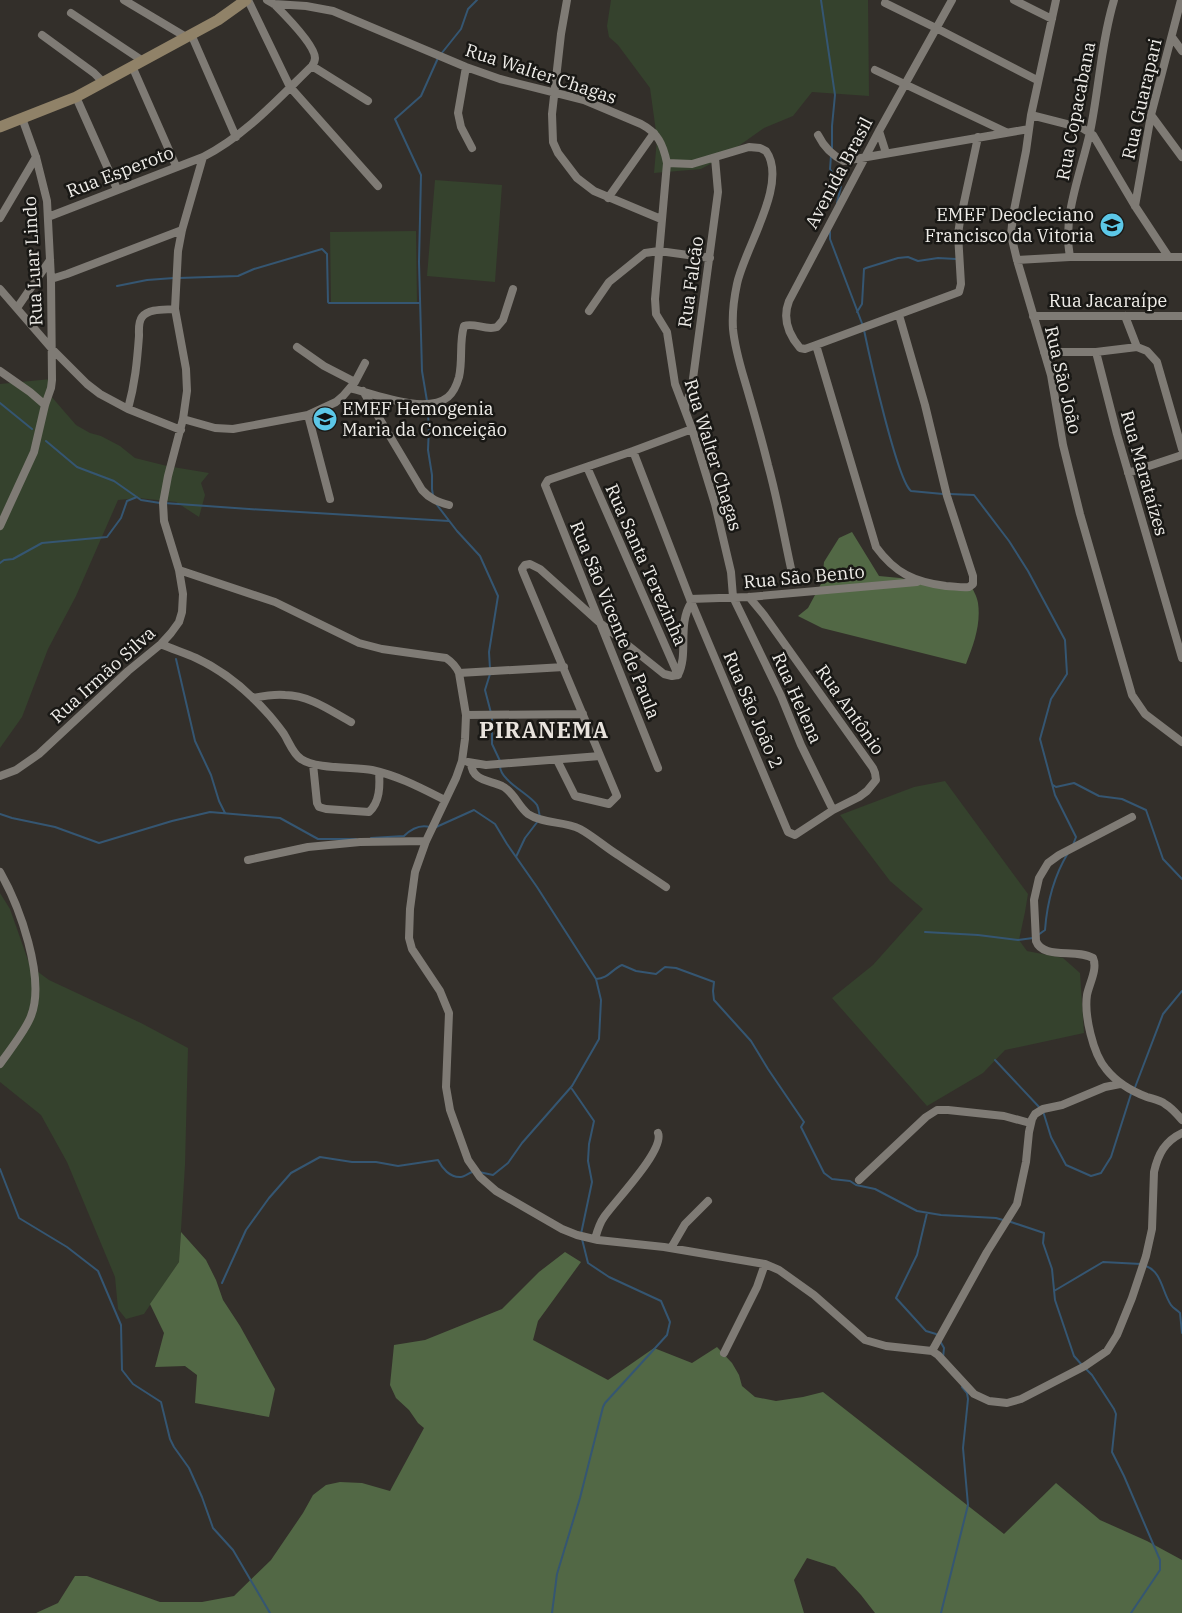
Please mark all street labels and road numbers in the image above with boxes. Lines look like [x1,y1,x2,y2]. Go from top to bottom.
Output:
street label: Rua Guarapari [1116,36,1167,162]
street label: Rua Walter Chagas [463,38,620,109]
street label: Rua Copacabana [1051,39,1100,182]
street label: Avenida Brasil [800,113,878,232]
street label: Rua Esperoto [63,141,177,203]
street label: Rua Luar Lindo [18,196,47,326]
street label: Rua Falcão [673,235,708,329]
street label: Rua Jacaraípe [1049,289,1167,312]
street label: Rua São João [1040,324,1087,436]
street label: Rua Walter Chagas [679,376,748,534]
street label: Rua Marataízes [1116,407,1173,538]
street label: Rua Santa Terezinha [600,480,693,650]
street label: Rua São Vicente de Paula [565,517,666,722]
street label: Rua São Bento [742,560,866,593]
street label: Rua Irmão Silva [45,621,160,728]
street label: Rua São João 2 [718,648,789,772]
street label: Rua Helena [767,649,828,747]
street label: Rua Antônio [811,660,890,759]

